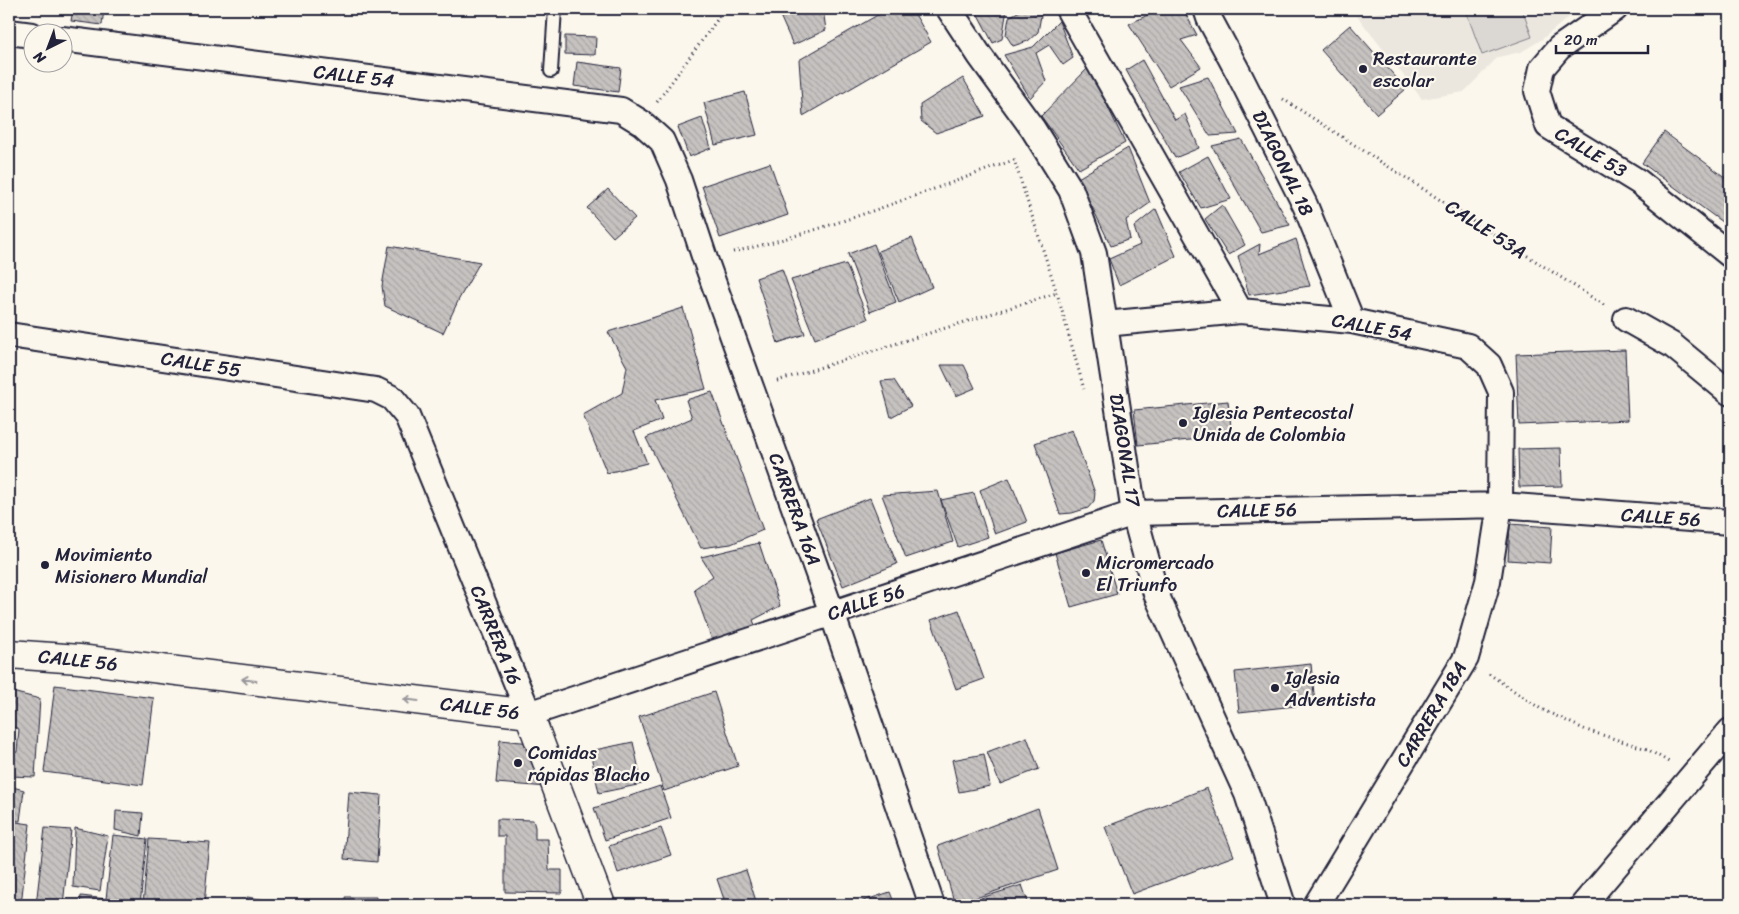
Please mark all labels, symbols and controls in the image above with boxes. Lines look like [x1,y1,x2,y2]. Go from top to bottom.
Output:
north arrow [22,22,72,72]
scale bar [1556,22,1649,54]
text: 20 m [1564,27,1598,53]
place label: Restaurante escolar [1373,42,1477,97]
text: N [27,45,52,70]
street label: CALLE 54 [312,55,396,97]
marker: Restaurante escolar [1357,63,1369,75]
street label: DIAGONAL 18 [1243,104,1323,222]
street label: CALLE 53 [1548,117,1634,187]
street label: CALLE 53A [1439,190,1533,268]
street label: CALLE 54 [1329,303,1415,351]
street label: CALLE 55 [159,341,244,387]
street label: DIAGONAL 17 [1100,391,1150,510]
place label: Iglesia Pentecostal Unida de Colombia [1192,396,1354,451]
marker: Iglesia Pentecostal Unida de Colombia [1177,417,1189,429]
street label: CARRERA 16A [759,448,831,570]
street label: CALLE 56 [1217,493,1297,527]
street label: CALLE 56 [1620,498,1702,536]
place label: Movimiento Misionero Mundial [55,538,208,593]
place label: Micromercado El Triunfo [1096,546,1214,601]
marker: Movimiento Misionero Mundial [39,559,51,571]
marker: Micromercado El Triunfo [1080,567,1092,579]
street label: CALLE 56 [823,574,909,630]
street label: CARRERA 16 [461,580,531,690]
street label: CALLE 56 [37,639,119,681]
street label: CARRERA 18A [1386,655,1476,773]
place label: Iglesia Adventista [1284,661,1376,716]
one-way arrow [242,675,258,685]
marker: Iglesia Adventista [1269,682,1281,694]
street label: CALLE 56 [438,687,522,729]
one-way arrow [403,695,419,705]
place label: Comidas rápidas Blacho [528,736,650,791]
marker: Comidas rápidas Blacho [512,757,524,769]

